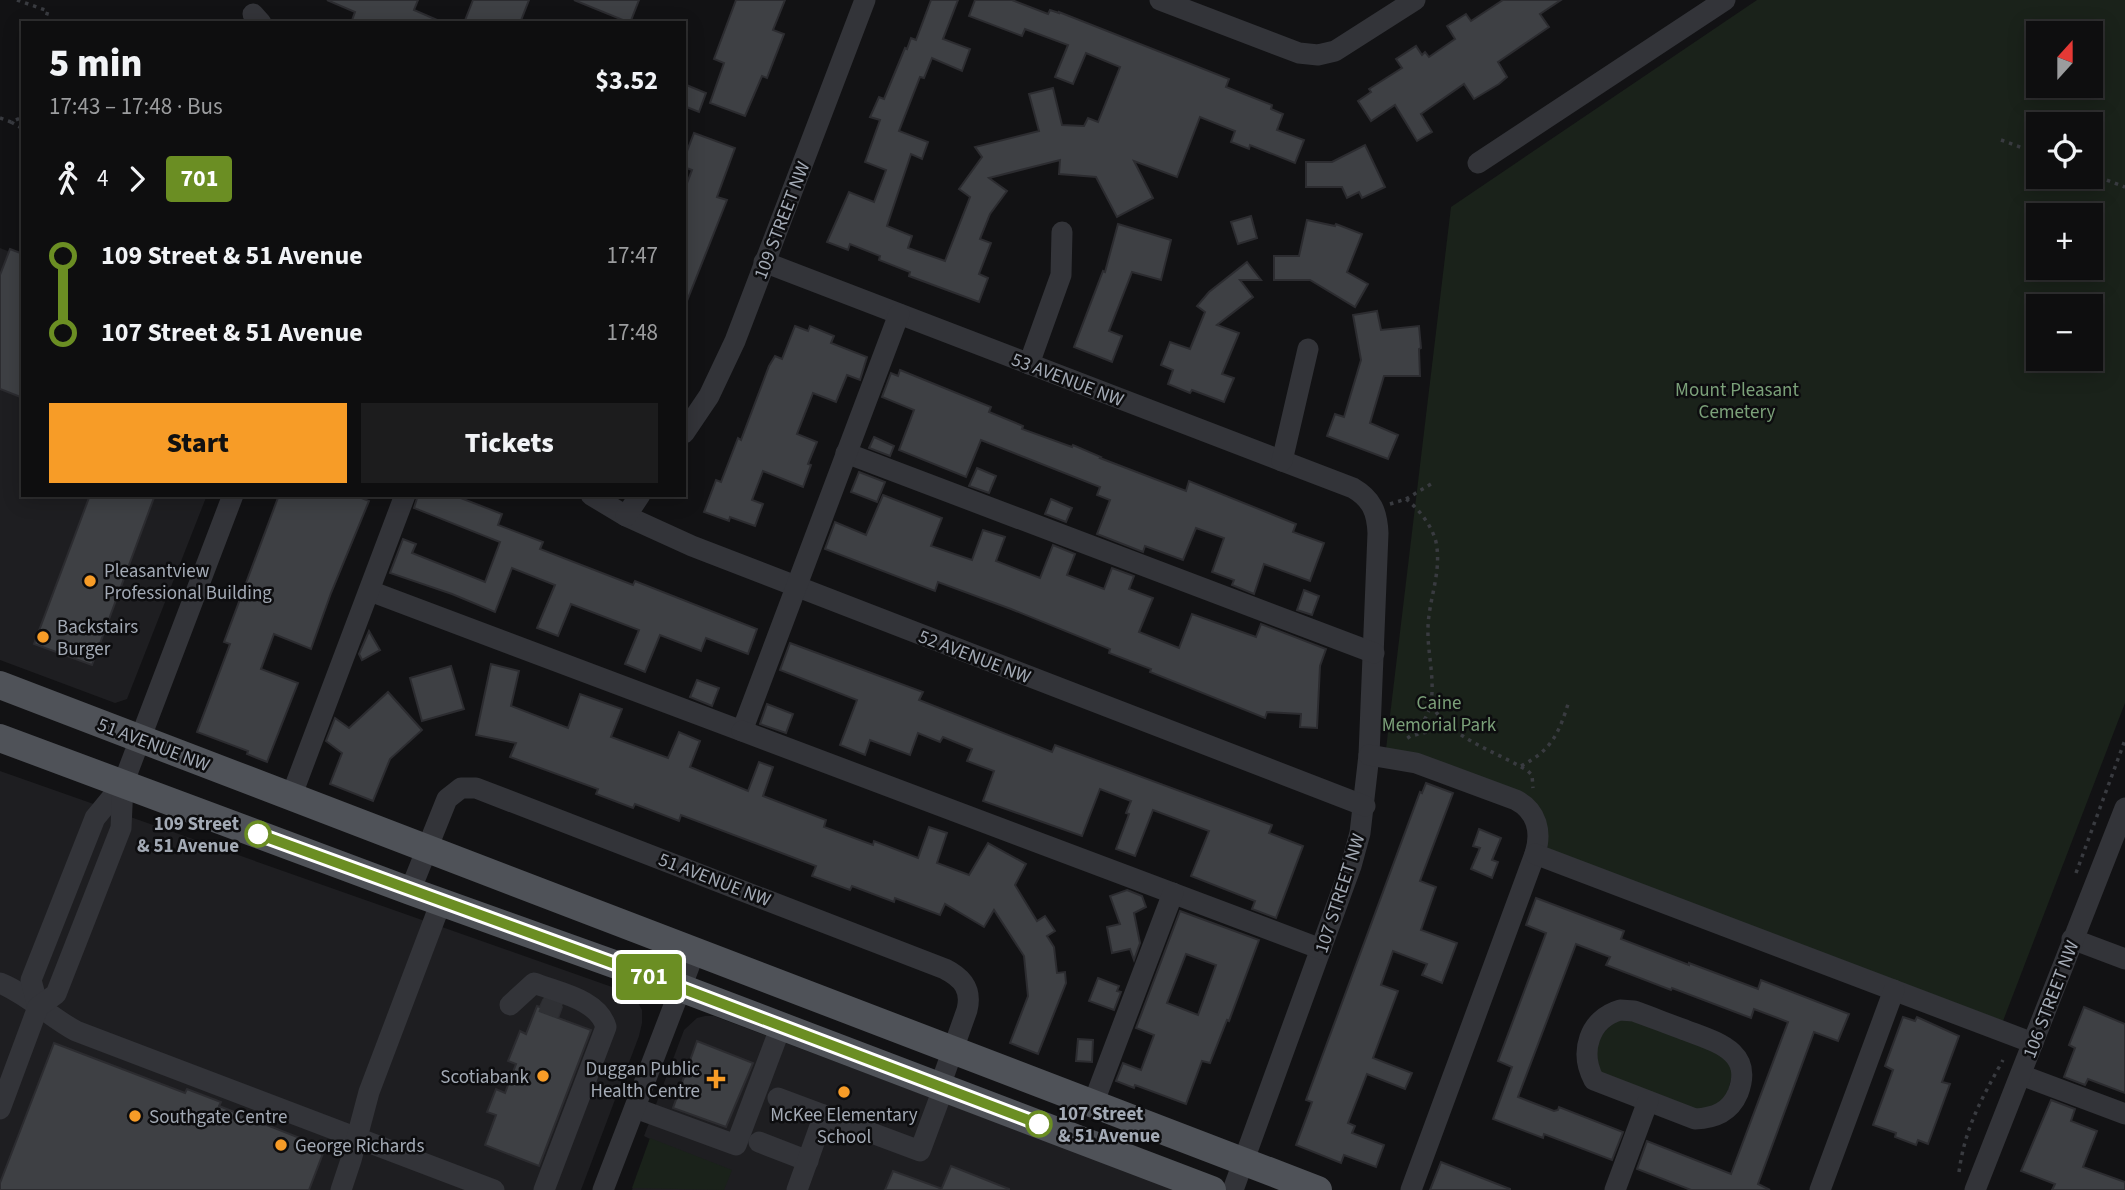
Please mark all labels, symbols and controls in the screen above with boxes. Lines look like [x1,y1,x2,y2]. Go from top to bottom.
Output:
north arrow [2026,21,2104,98]
map controls [2026,21,2103,371]
text: 5 min [49,37,142,91]
text: $3.52 [595,62,658,99]
text: 17:43 – 17:48 · Bus [49,90,223,123]
button: locate [2026,112,2103,189]
street label: 109 STREET NW [748,158,817,283]
icon: walk [49,160,87,198]
icon: forward [118,160,156,198]
text: 701 [180,161,218,196]
text: 4 [97,162,108,195]
button: + [2026,203,2103,280]
text: 109 Street & 51 Avenue [101,237,363,274]
text: 17:47 [607,239,658,272]
button: − [2026,294,2103,371]
text: 107 Street & 51 Avenue [101,314,363,351]
text: 17:48 [607,316,658,349]
street label: 53 AVENUE NW [1007,347,1127,414]
park label: Mount Pleasant Cemetery [1675,377,1799,426]
button: Start [49,403,347,483]
button: Tickets [361,403,658,483]
place label: Pleasantview Professional Building [104,558,272,607]
marker: Pleasantview Professional Building [82,573,98,589]
place label: Backstairs Burger [57,614,138,663]
street label: 52 AVENUE NW [914,624,1034,691]
marker: Backstairs Burger [35,629,51,645]
park label: Caine Memorial Park [1382,690,1497,739]
street label: 51 AVENUE NW [93,712,213,779]
place label: 109 Street & 51 Avenue [137,811,239,860]
marker: 109 Street & 51 Avenue [245,821,271,847]
street label: 107 STREET NW [1308,830,1372,957]
street label: 51 AVENUE NW [654,847,774,914]
street label: 106 STREET NW [2017,937,2086,1062]
line badge: 701 [609,954,689,1000]
text: 701 [630,959,668,994]
place label: Duggan Public Health Centre [586,1056,700,1105]
place label: Scotiabank [440,1064,530,1091]
marker: Scotiabank [535,1068,551,1084]
marker: Duggan Public Health Centre [706,1069,726,1089]
marker: McKee Elementary School [836,1084,852,1100]
place label: 107 Street & 51 Avenue [1058,1101,1160,1150]
place label: McKee Elementary School [770,1102,918,1151]
place label: Southgate Centre [149,1104,287,1131]
marker: Southgate Centre [127,1108,143,1124]
marker: 107 Street & 51 Avenue [1026,1111,1052,1137]
place label: George Richards [295,1133,424,1160]
marker: George Richards [273,1137,289,1153]

